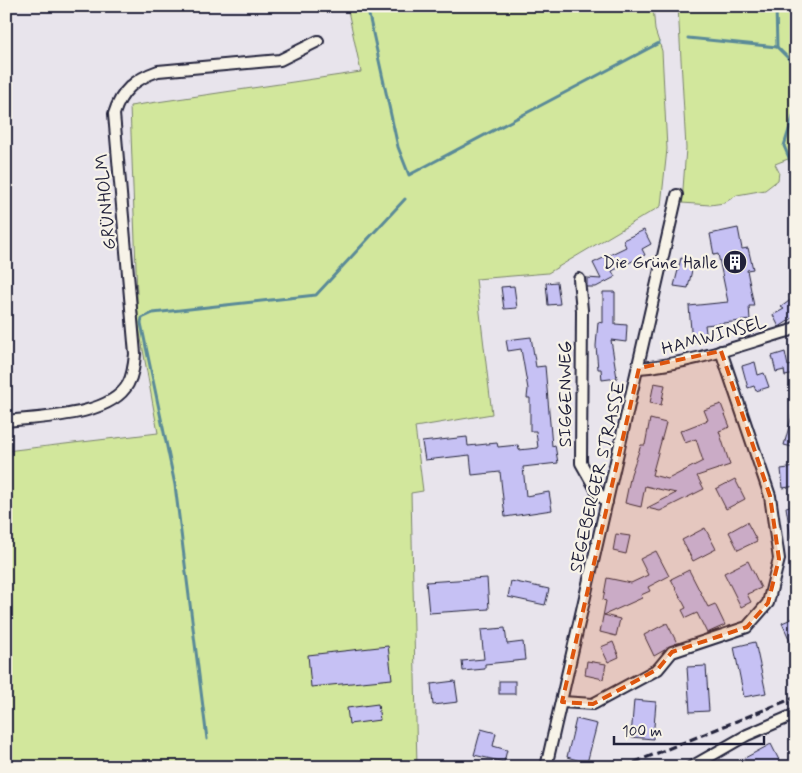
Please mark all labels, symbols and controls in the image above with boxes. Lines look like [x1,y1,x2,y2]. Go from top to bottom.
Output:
street label: GRÜNHOLM [90,153,122,251]
building icon: Die Grüne Halle [722,249,748,275]
place label: Die Grüne Halle [603,251,718,275]
street label: HAMWINSEL [659,310,770,362]
street label: SIGGENWEG [554,341,578,447]
street label: SEGEBERGER STRASSE [564,379,632,575]
scale bar [614,713,764,745]
text: 100 m [622,722,662,742]

